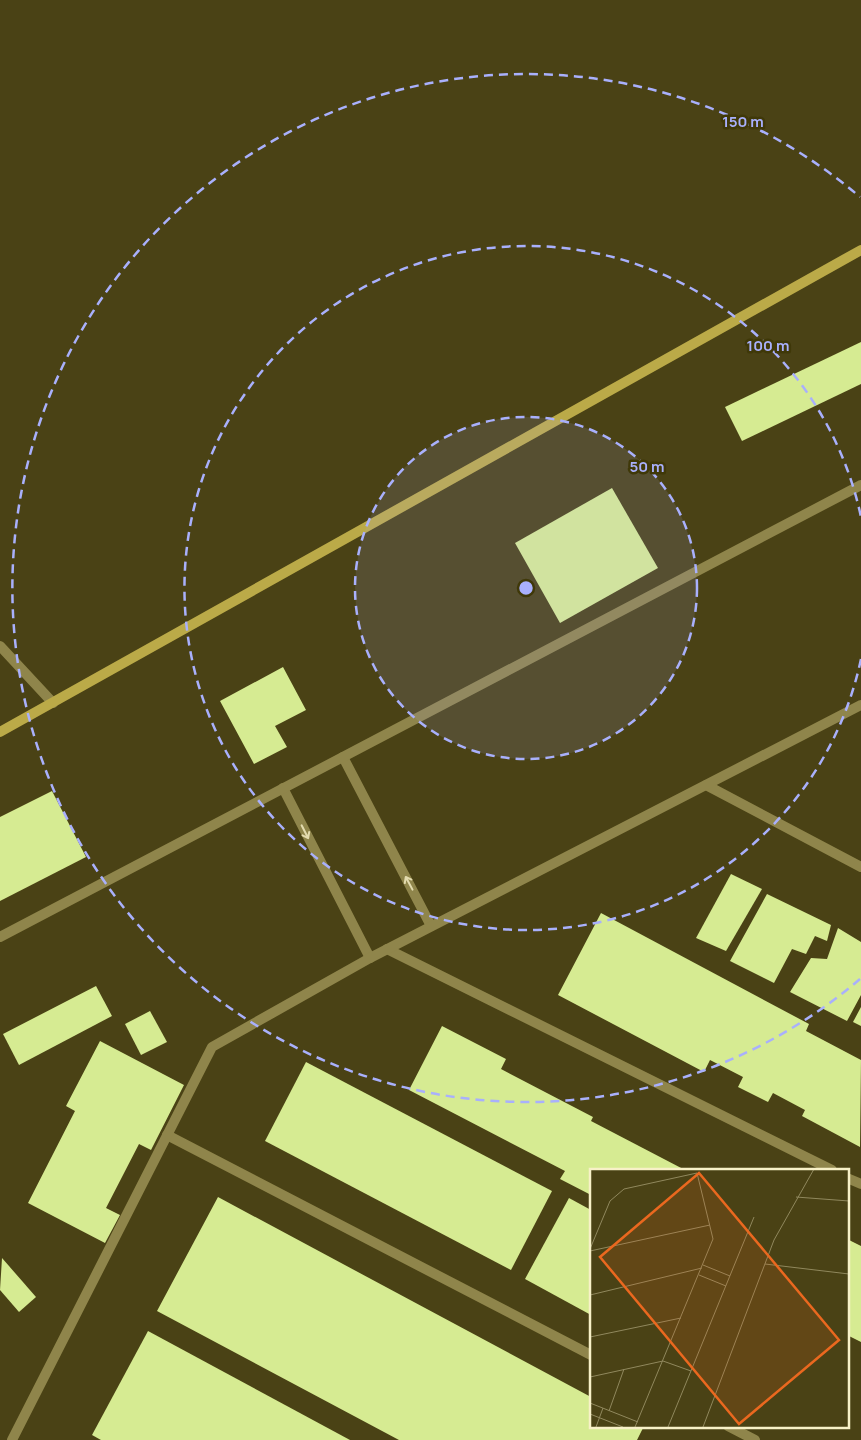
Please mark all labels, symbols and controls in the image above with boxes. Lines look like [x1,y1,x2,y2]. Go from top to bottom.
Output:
text: 150 m [722,111,764,132]
text: 100 m [747,335,789,356]
text: 50 m [629,456,665,477]
centre of rings [517,579,535,597]
one-way arrow [301,824,311,839]
one-way arrow [403,876,413,891]
inset map [590,1169,848,1428]

